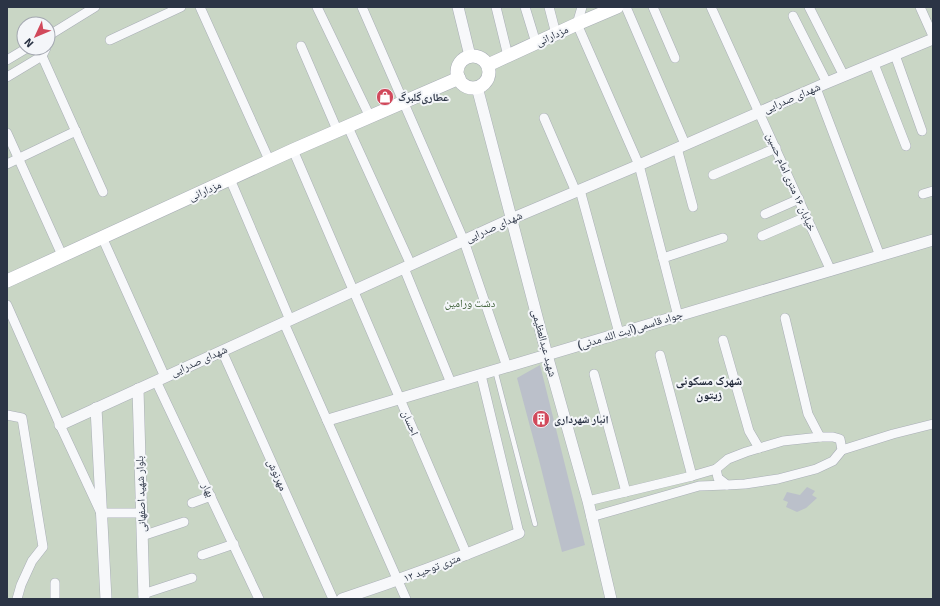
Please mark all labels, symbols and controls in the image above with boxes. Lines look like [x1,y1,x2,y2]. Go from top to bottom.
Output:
north arrow [16,16,56,56]
street label: مزدارانی [534,23,570,49]
text: N [22,35,37,50]
street label: شهدای صدرایی [762,80,822,116]
shop icon: عطاری‌گلبرگ [375,87,395,107]
place label: عطاری‌گلبرگ [398,91,449,105]
street label: خیابان ۱۶ متری امام حسین [763,131,819,233]
street label: مزدارانی [187,178,223,204]
street label: شهدای صدرایی [464,209,524,245]
park label: دشت ورامین [445,297,496,310]
street label: شهید عبدالعظیمی [529,308,559,378]
street label: جواد قاسمی(آیت الله مدنی) [576,308,684,352]
street label: شهدای صدرایی [169,343,229,379]
district label: شهرک مسکونی زیتون [676,374,742,403]
street label: احسان [399,408,421,438]
building icon: انبار شهرداری [531,409,551,429]
place label: انبار شهرداری [554,413,609,427]
street label: بلوار شهید اصفهانی [133,456,149,532]
street label: مهرنوش [264,457,290,493]
street label: بهار [199,480,217,499]
street label: ۱۲ متری توحید [402,551,462,585]

